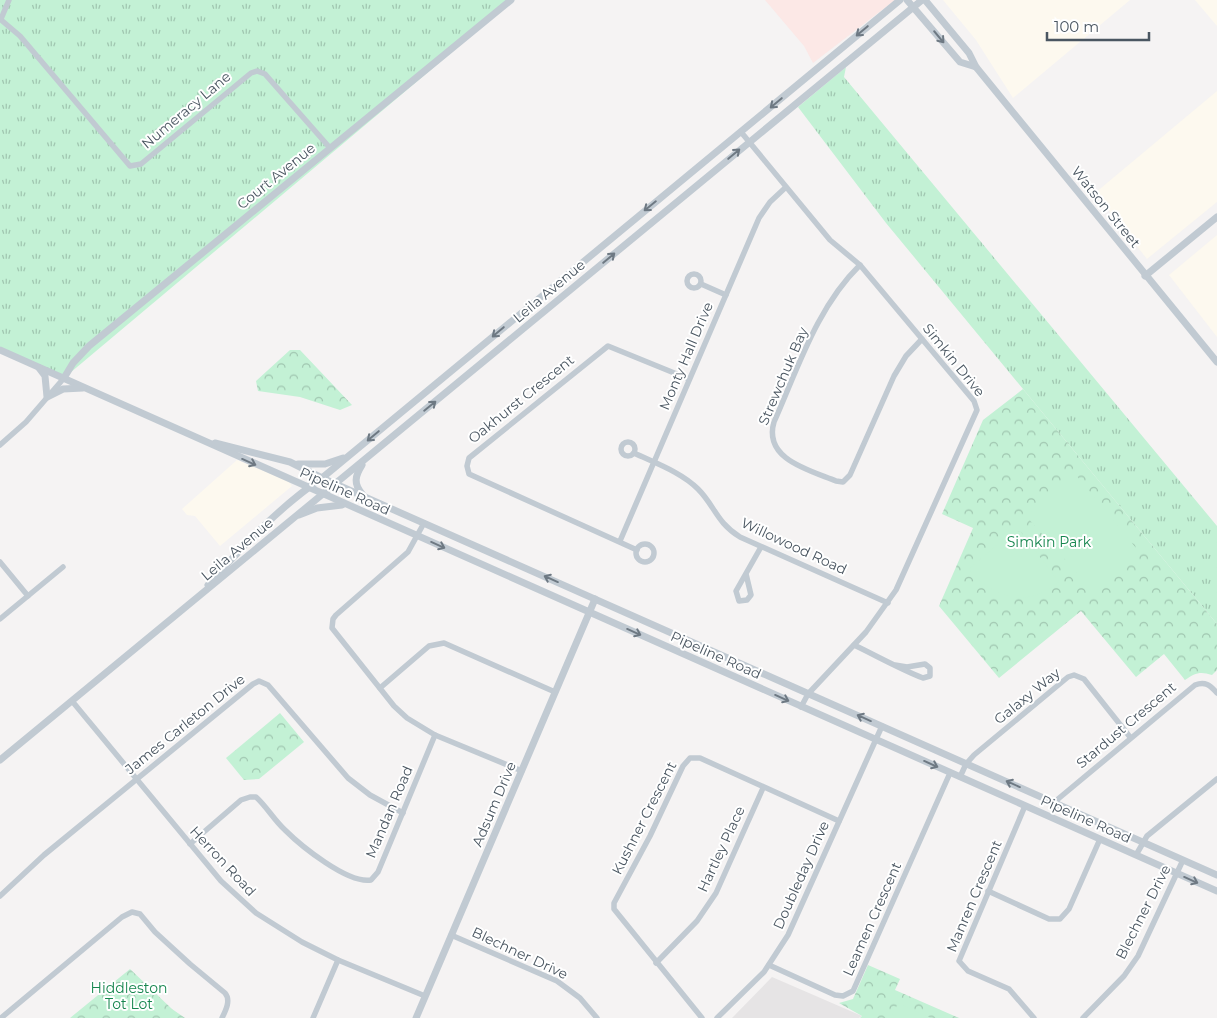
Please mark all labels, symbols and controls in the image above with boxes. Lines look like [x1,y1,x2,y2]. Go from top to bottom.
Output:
scale bar [1047,10,1150,42]
text: 100 m [1054,17,1099,36]
one-way arrow [856,25,869,37]
one-way arrow [933,30,944,43]
street label: Numeracy Lane [138,67,234,153]
one-way arrow [769,97,782,109]
street label: Court Avenue [233,139,319,213]
one-way arrow [727,149,740,160]
street label: Watson Street [1068,163,1145,252]
one-way arrow [644,201,657,212]
one-way arrow [602,253,615,264]
street label: Leila Avenue [509,256,589,326]
street label: Monty Hall Drive [655,299,717,413]
street label: Simkin Drive [919,320,989,400]
street label: Strewchuk Bay [754,324,812,428]
one-way arrow [492,326,505,337]
street label: Oakhurst Crescent [464,351,578,447]
one-way arrow [423,401,436,412]
one-way arrow [367,430,380,441]
one-way arrow [241,457,256,467]
street label: Pipeline Road [297,463,393,519]
street label: Leila Avenue [197,514,277,584]
street label: Willowood Road [738,514,850,578]
park label: Simkin Park [1007,533,1092,551]
one-way arrow [430,541,445,551]
one-way arrow [544,574,559,584]
street label: Pipeline Road [668,627,764,683]
one-way arrow [626,628,641,638]
street label: Galaxy Way [990,664,1064,728]
street label: James Carleton Drive [121,670,249,778]
street label: Stardust Crescent [1072,678,1180,772]
one-way arrow [774,694,789,704]
one-way arrow [857,713,872,723]
street label: Kushner Crescent [608,758,680,878]
street label: Adsum Drive [468,759,520,849]
one-way arrow [923,760,938,770]
street label: Mandan Road [361,763,417,861]
one-way arrow [1006,779,1021,789]
street label: Pipeline Road [1038,791,1134,847]
street label: Hartley Place [693,803,749,895]
street label: Doubleday Drive [769,818,833,932]
street label: Herron Road [186,822,260,900]
street label: Manren Crescent [942,837,1006,955]
street label: Leamen Crescent [839,859,905,979]
street label: Blechner Drive [1111,862,1175,962]
one-way arrow [1183,876,1198,885]
street label: Blechner Drive [469,923,571,983]
park label: Hiddleston Tot Lot [91,979,167,1013]

